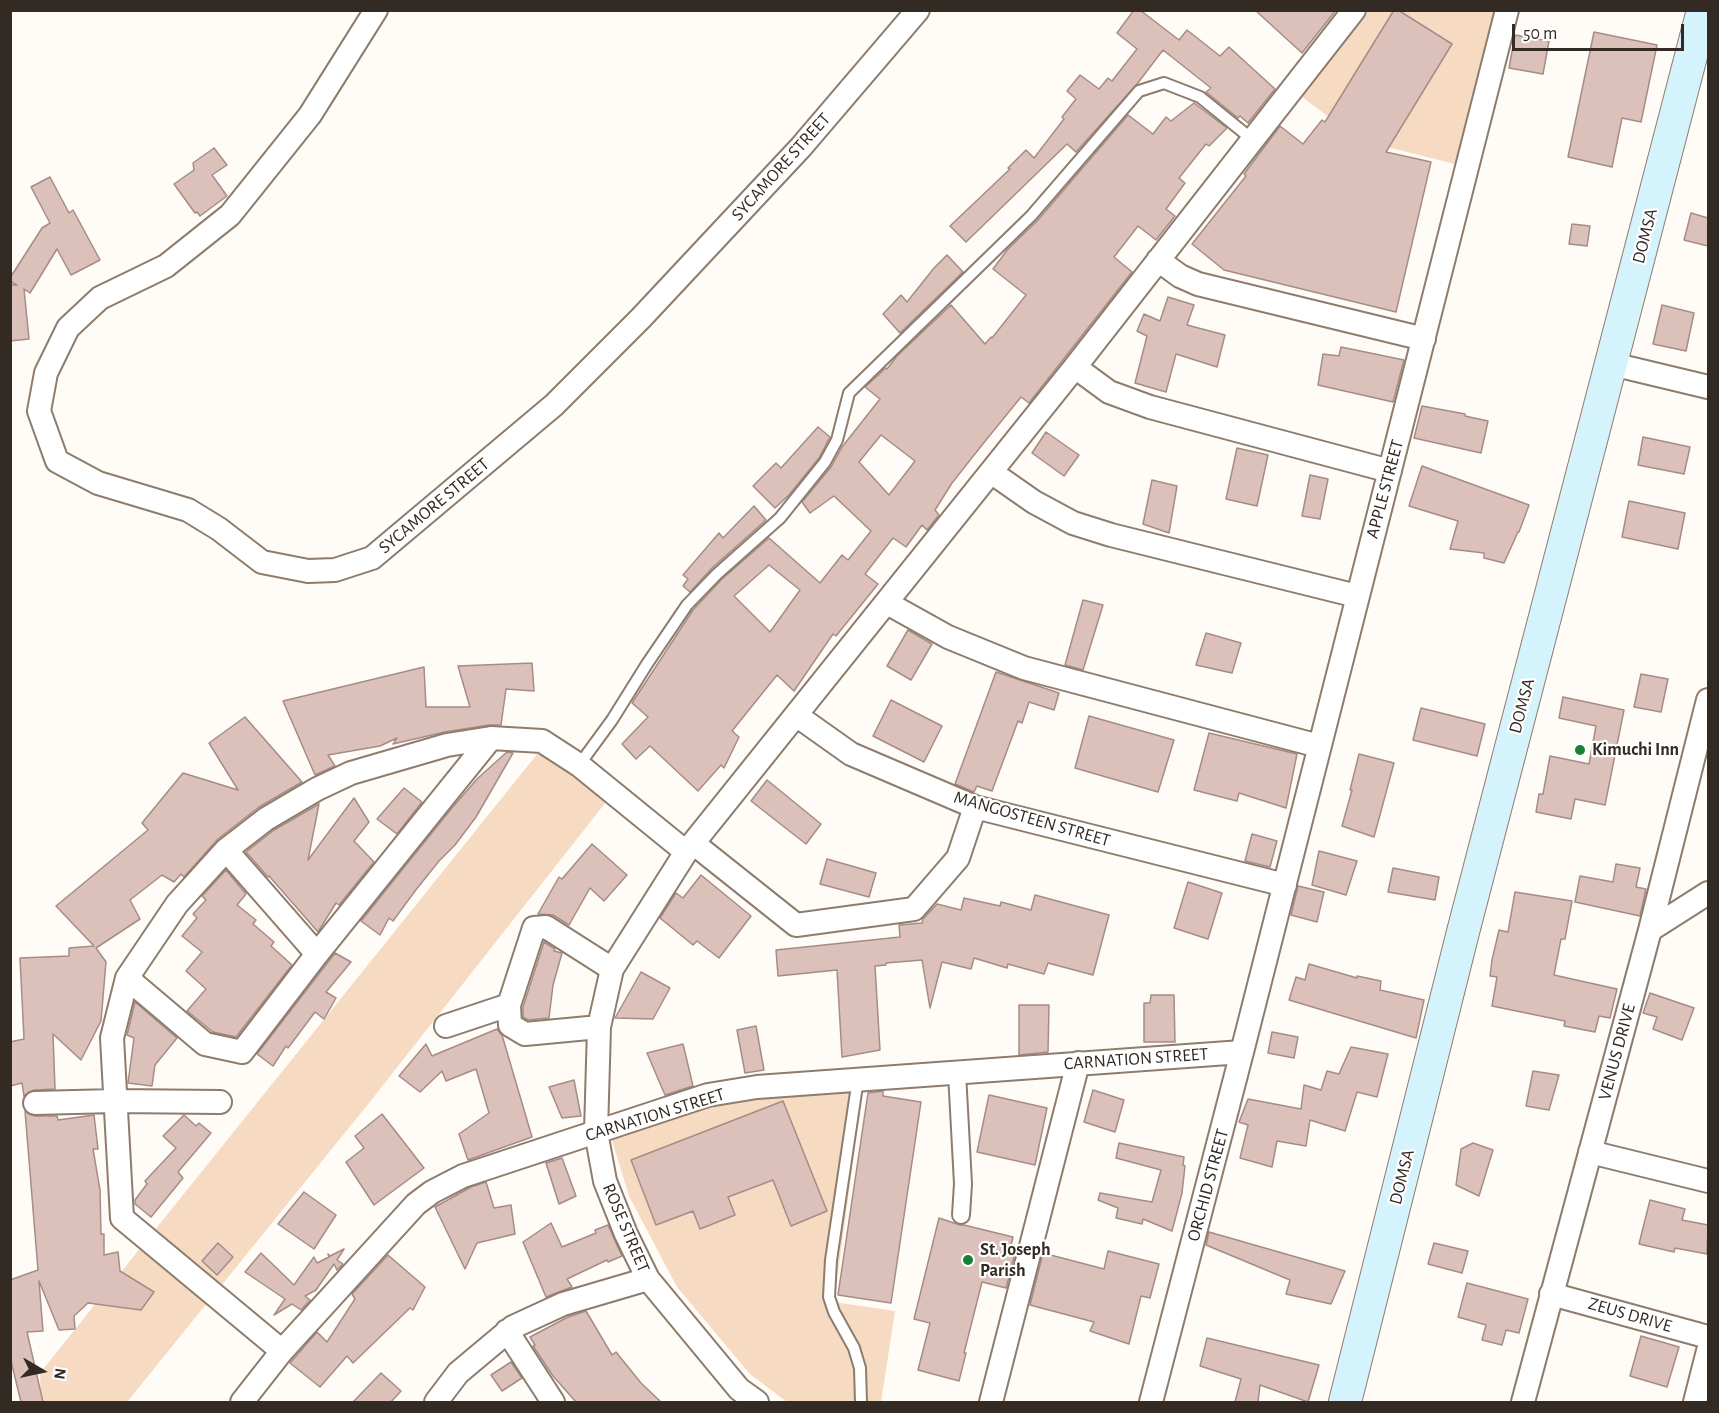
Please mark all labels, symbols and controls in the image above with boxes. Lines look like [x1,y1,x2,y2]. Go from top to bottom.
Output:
scale bar [1515,12,1688,50]
text: 50 m [1523,25,1557,43]
street label: SYCAMORE STREET [727,109,835,225]
street label: DOMSA [1628,206,1662,266]
street label: APPLE STREET [1361,437,1409,541]
street label: SYCAMORE STREET [374,453,494,559]
street label: DOMSA [1504,676,1540,736]
place label: Kimuchi Inn [1592,739,1679,761]
marker: Kimuchi Inn [1573,743,1587,757]
street label: MANGOSTEEN STREET [951,786,1113,852]
street label: VENUS DRIVE [1594,1001,1640,1103]
street label: CARNATION STREET [1063,1043,1209,1075]
street label: CARNATION STREET [583,1084,727,1146]
street label: ORCHID STREET [1183,1126,1233,1244]
street label: DOMSA [1385,1147,1419,1207]
street label: ROSE STREET [598,1180,654,1276]
place label: St. Joseph Parish [980,1239,1050,1282]
marker: St. Joseph Parish [961,1253,975,1267]
street label: ZEUS DRIVE [1586,1293,1674,1337]
north arrow [12,1341,72,1401]
text: N [51,1367,69,1381]

